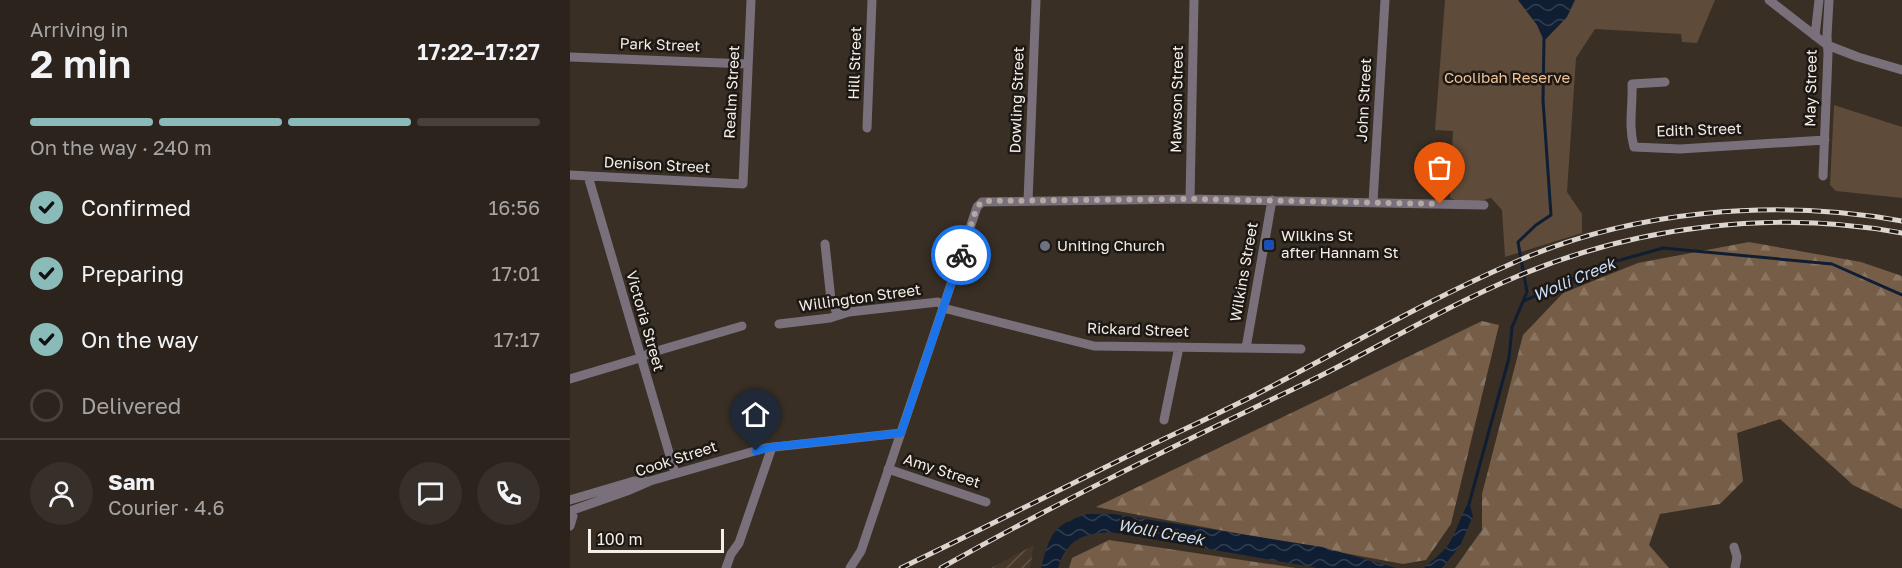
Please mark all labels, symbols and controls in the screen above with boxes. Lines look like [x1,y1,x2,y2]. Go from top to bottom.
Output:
text: Arriving in [30,17,128,41]
street label: Hill Street [844,26,864,100]
street label: Park Street [619,34,701,54]
text: 17:22–17:27 [417,38,540,65]
text: 2 min [30,40,131,87]
street label: Realm Street [720,45,742,139]
street label: Mawson Street [1166,45,1186,153]
street label: Dowling Street [1005,46,1027,154]
street label: May Street [1800,49,1820,127]
street label: John Street [1352,58,1374,142]
park label: Coolibah Reserve [1444,68,1570,86]
street label: Edith Street [1656,119,1742,139]
text: On the way · 240 m [30,135,212,159]
pin [1414,142,1465,204]
icon: bag [1423,151,1456,184]
street label: Denison Street [603,152,711,176]
icon: check [30,191,63,224]
text: Confirmed [81,194,191,221]
text: 16:56 [489,195,540,219]
street label: Wilkins Street [1225,221,1261,323]
courier [931,225,991,285]
place label: Wilkins St after Hannam St [1281,226,1399,261]
place label: Uniting Church [1057,236,1165,254]
marker: Wilkins St after Hannam St [1262,238,1276,252]
icon: bike [945,239,978,272]
marker: Uniting Church [1038,239,1052,253]
water label: Wolli Creek [1530,252,1620,305]
icon: check [30,257,63,290]
text: Preparing [81,260,184,287]
text: 17:01 [492,261,540,285]
street label: Victoria Street [623,268,669,373]
street label: Willington Street [798,280,922,314]
street label: Rickard Street [1087,318,1189,340]
icon: check [30,323,63,356]
text: On the way [81,326,199,353]
text: 17:17 [493,327,540,351]
pin [730,389,781,451]
text: Delivered [81,392,181,419]
icon: home [739,398,772,431]
street label: Cook Street [633,436,719,480]
street label: Amy Street [902,449,983,491]
button: person [30,462,93,525]
button: chat [399,462,462,525]
button: phone [477,462,540,525]
text: Sam [108,468,155,495]
text: Courier · 4.6 [108,495,225,519]
water label: Wolli Creek [1116,515,1208,550]
scale bar [588,526,724,554]
text: 100 m [597,529,643,549]

